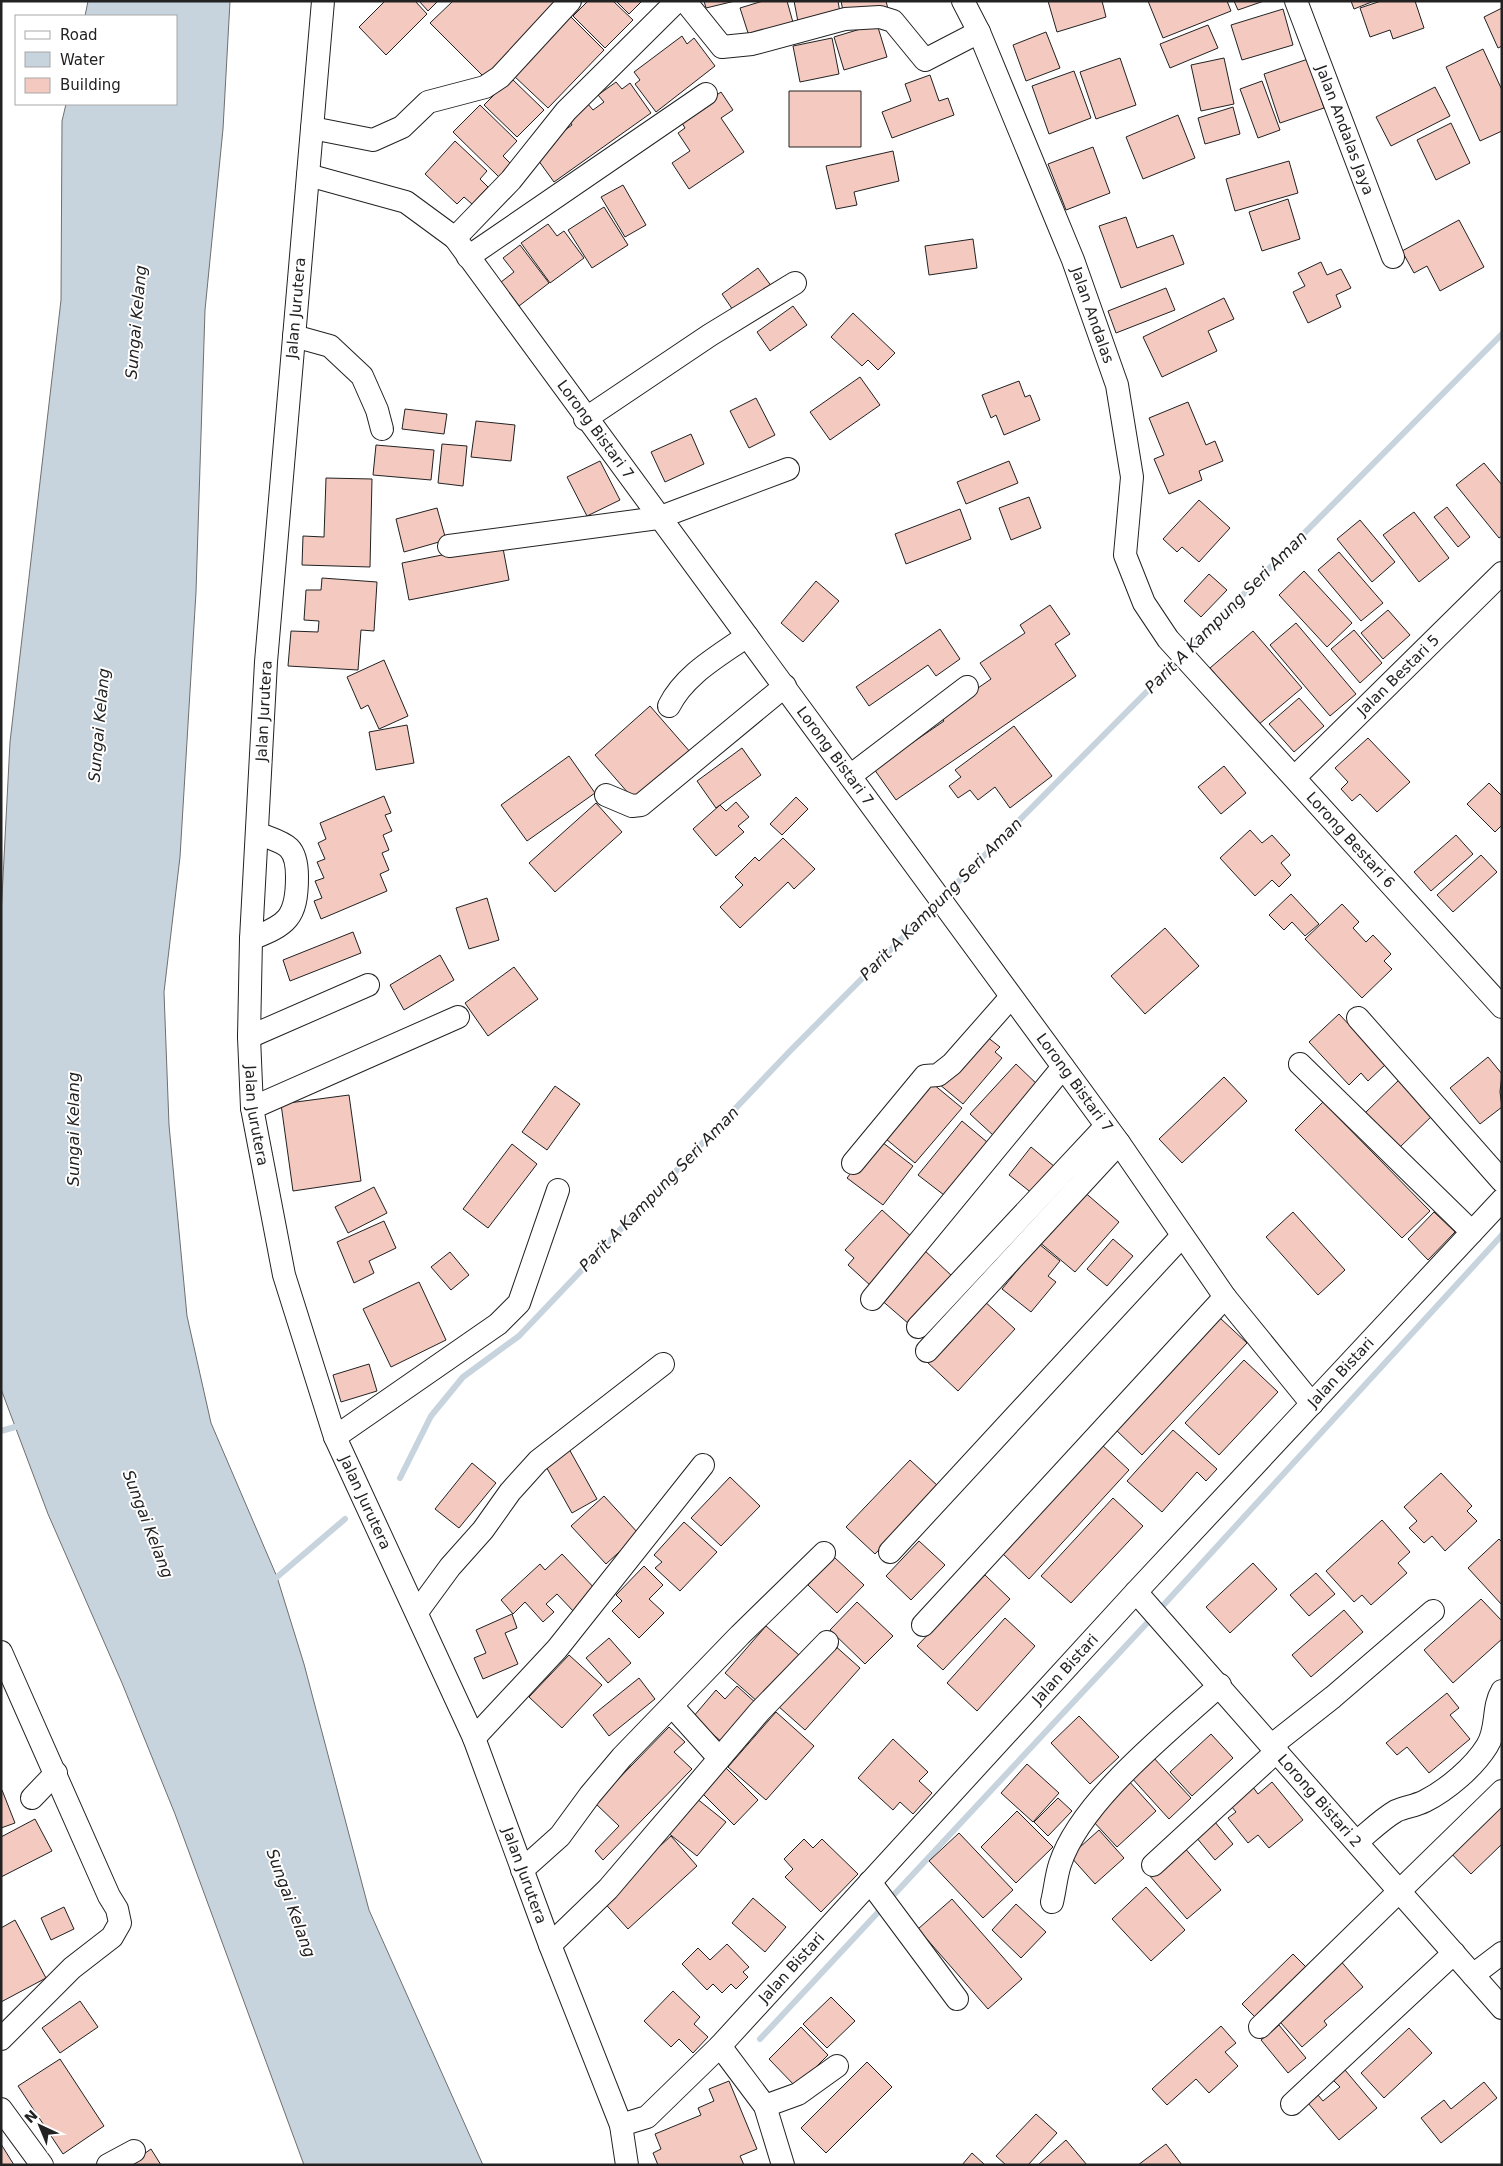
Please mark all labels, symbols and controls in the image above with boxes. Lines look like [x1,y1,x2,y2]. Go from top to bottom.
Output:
legend [15,15,178,105]
text: Road [60,26,98,44]
text: Water [60,51,105,69]
street label: Jalan Andalas Jaya [1312,62,1378,198]
text: Building [60,76,121,94]
street label: Jalan Jurutera [283,257,309,360]
water label: Sungai Kelang [122,264,150,380]
street label: Jalan Andalas [1067,264,1118,366]
street label: Lorong Bistari 7 [553,377,638,482]
water label: Parit A Kampung Seri Aman [1141,527,1311,697]
street label: Jalan Bestari 5 [1353,631,1443,720]
street label: Jalan Jurutera [252,660,276,763]
water label: Sungai Kelang [85,667,113,783]
street label: Lorong Bistari 7 [793,703,877,809]
street label: Lorong Bestari 6 [1302,788,1399,892]
water label: Parit A Kampung Seri Aman [856,814,1026,984]
street label: Lorong Bistari 7 [1032,1030,1117,1136]
street label: Jalan Jurutera [241,1064,272,1167]
water label: Sungai Kelang [64,1072,83,1186]
water label: Parit A Kampung Seri Aman [575,1103,743,1275]
street label: Jalan Bistari [1303,1334,1378,1412]
street label: Jalan Jurutera [335,1452,395,1552]
water label: Sungai Kelang [119,1467,177,1581]
street label: Jalan Bistari [1028,1630,1102,1709]
street label: Lorong Bistari 2 [1274,1750,1365,1851]
street label: Jalan Jurutera [498,1824,550,1926]
water label: Sungai Kelang [263,1846,319,1960]
street label: Jalan Bistari [754,1929,828,2008]
north arrow [15,2101,65,2151]
text: N [21,2107,41,2126]

